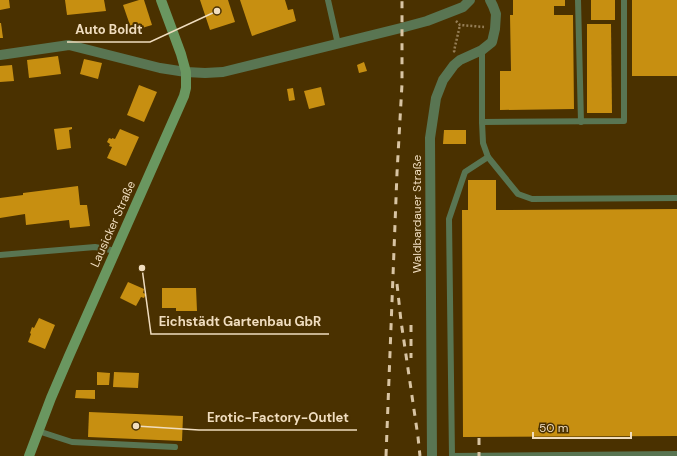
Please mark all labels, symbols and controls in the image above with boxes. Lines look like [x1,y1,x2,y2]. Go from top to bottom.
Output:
callout: Auto Boldt [67,17,150,42]
text: Auto Boldt [75,21,143,38]
street label: Waldbardauer Straße [409,155,425,273]
street label: Lausicker Straße [87,178,139,270]
callout: Eichstädt Gartenbau GbR [151,309,329,334]
text: Eichstädt Gartenbau GbR [159,313,321,330]
callout: Erotic-Factory-Outlet [199,405,357,430]
text: Erotic-Factory-Outlet [207,409,349,426]
scale bar [533,414,631,440]
text: 50 m [539,420,568,436]

